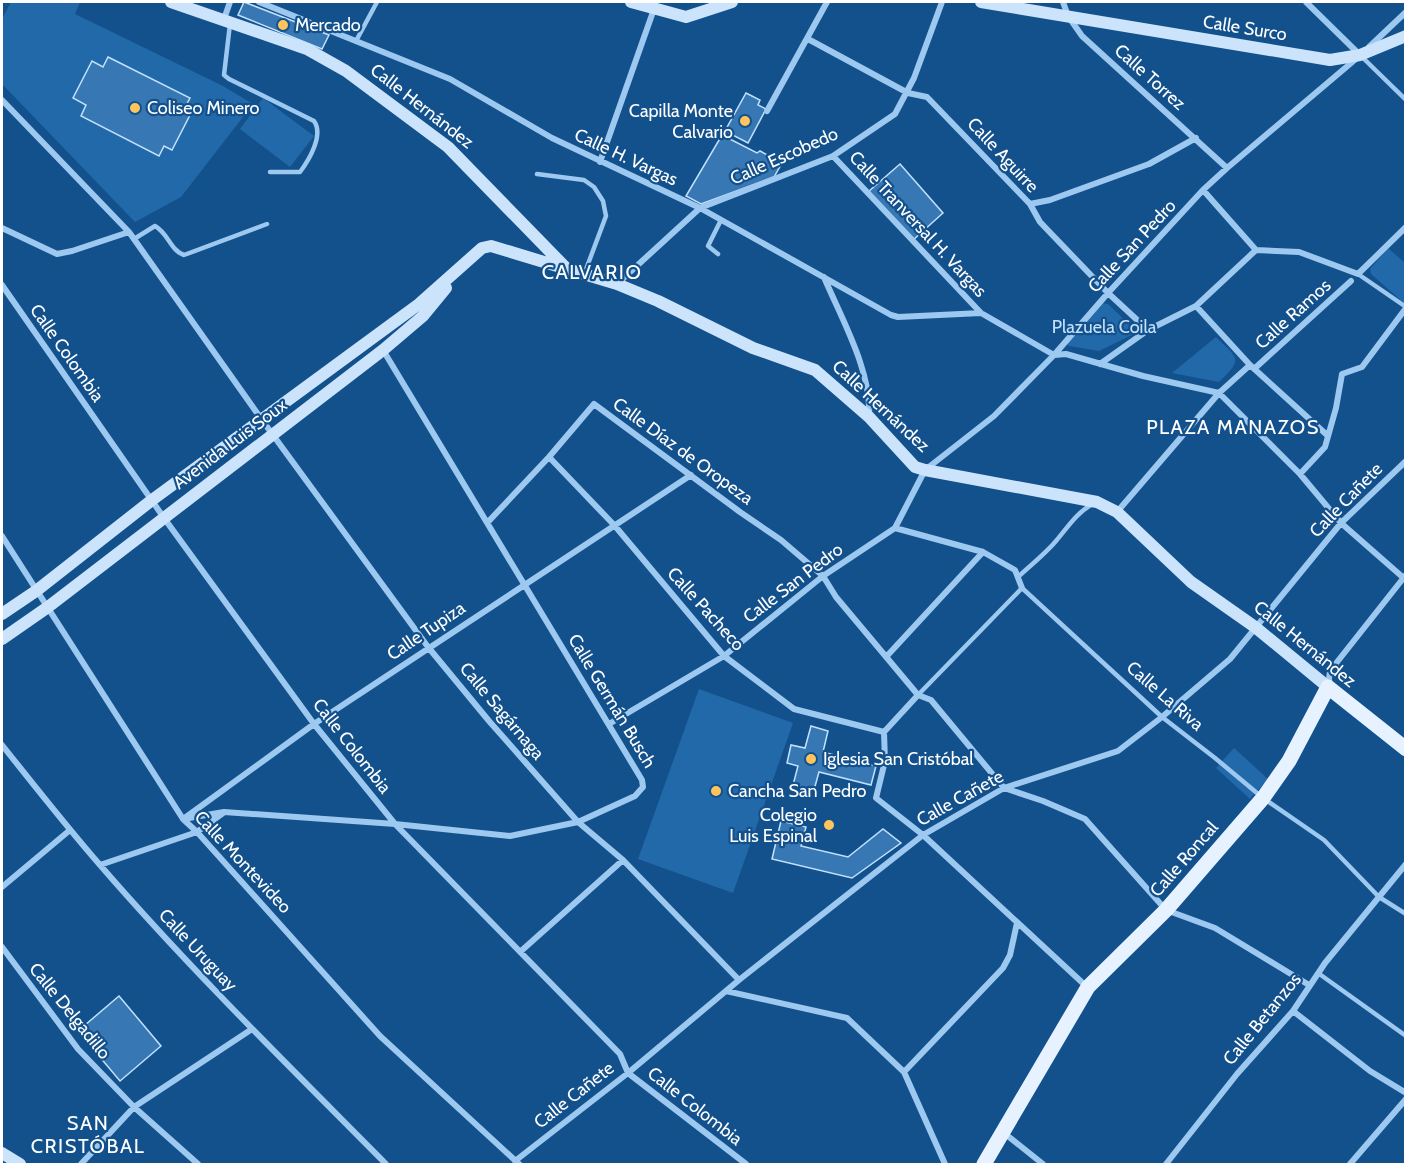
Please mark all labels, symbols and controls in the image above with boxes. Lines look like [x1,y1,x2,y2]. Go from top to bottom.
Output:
street label: Calle Surco [1201,11,1289,45]
place label: Mercado [295,14,361,36]
marker: Mercado [276,18,290,32]
street label: Calle Torrez [1110,39,1191,115]
street label: Calle Hernández [366,59,479,154]
place label: Coliseo Minero [147,97,259,119]
place label: Capilla Monte Calvario [629,100,733,143]
marker: Coliseo Minero [128,101,142,115]
street label: Calle Aguirre [963,113,1043,197]
marker: Capilla Monte Calvario [738,114,752,128]
street label: Calle Escobedo [727,122,841,190]
street label: Calle H. Vargas [571,123,681,191]
street label: Calle Tranversal H. Vargas [845,146,991,302]
street label: Calle San Pedro [1083,195,1181,297]
district label: CALVARIO [542,260,642,284]
street label: Calle Ramos [1251,274,1335,354]
street label: Calle Colombia [25,300,109,406]
park label: Plazuela Coila [1052,316,1157,338]
street label: Calle Hernández [828,355,935,457]
street label: Calle Díaz de Oropeza [609,393,758,509]
street label: Avenida Luis Soux [169,394,292,494]
district label: PLAZA MANAZOS [1146,415,1320,439]
street label: Calle Cañete [1305,458,1387,542]
street label: Calle San Pedro [739,538,847,628]
street label: Calle Pacheco [663,563,749,656]
street label: Calle Hernández [1249,596,1361,692]
street label: Calle Tupiza [383,597,470,665]
street label: Calle Germán Busch [563,630,661,772]
street label: Calle La Riva [1122,657,1208,736]
street label: Calle Sagárnaga [455,658,549,764]
street label: Calle Colombia [308,694,396,798]
place label: Iglesia San Cristóbal [823,748,974,770]
marker: Iglesia San Cristóbal [804,752,818,766]
street label: Calle Cañete [913,765,1007,831]
place label: Cancha San Pedro [728,780,866,802]
marker: Cancha San Pedro [709,784,723,798]
place label: Colegio Luis Espinal [729,804,818,847]
street label: Calle Montevideo [190,806,296,918]
street label: Calle Roncal [1145,816,1223,901]
marker: Colegio Luis Espinal [822,818,836,832]
street label: Calle Uruguay [154,904,242,996]
street label: Calle Delgadillo [24,958,116,1064]
street label: Calle Betanzos [1218,969,1306,1069]
street label: Calle Cañete [530,1057,618,1133]
street label: Calle Colombia [643,1062,747,1150]
district label: SAN CRISTÓBAL [31,1111,145,1158]

